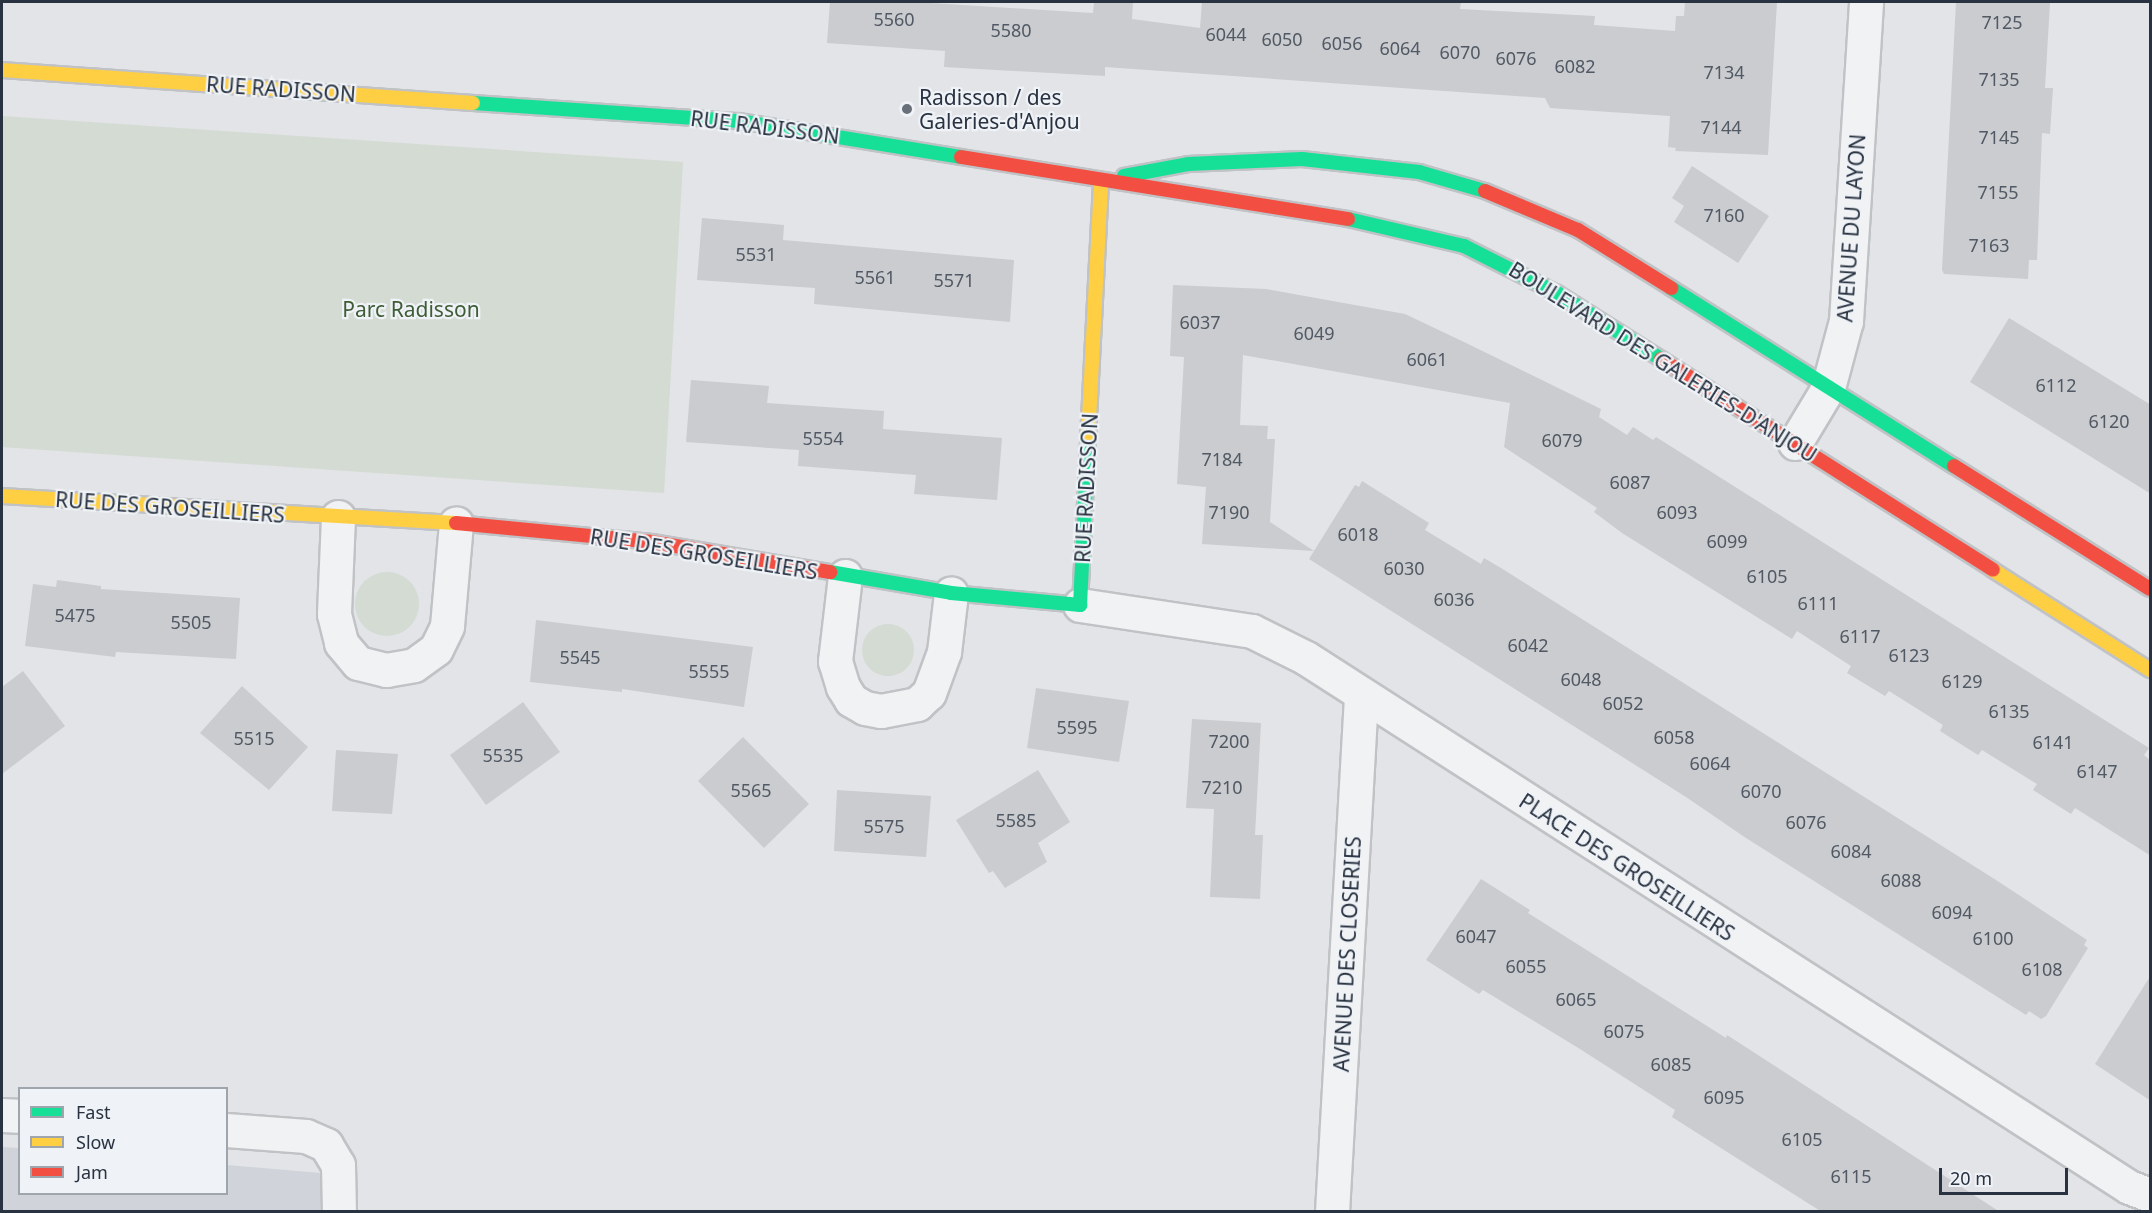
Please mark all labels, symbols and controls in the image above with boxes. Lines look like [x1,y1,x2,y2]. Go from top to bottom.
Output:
house number: 5560 [873,8,915,30]
house number: 7125 [1981,11,2023,33]
house number: 5580 [990,19,1032,41]
house number: 6044 [1205,23,1247,45]
house number: 6050 [1261,28,1303,50]
house number: 6056 [1321,32,1363,54]
house number: 6064 [1379,37,1421,59]
house number: 6070 [1439,41,1481,63]
house number: 6076 [1495,47,1537,69]
house number: 6082 [1554,55,1596,77]
house number: 7134 [1703,61,1745,83]
house number: 7135 [1978,68,2020,90]
street label: RUE RADISSON [205,71,357,107]
place label: Radisson / des Galeries-d'Anjou [919,84,1080,134]
marker: Radisson / des Galeries-d'Anjou [900,102,914,116]
street label: RUE RADISSON [689,105,841,149]
house number: 7144 [1700,116,1742,138]
house number: 7145 [1978,126,2020,148]
street label: AVENUE DU LAYON [1832,133,1870,323]
house number: 7155 [1977,181,2019,203]
house number: 7160 [1703,204,1745,226]
house number: 7163 [1968,234,2010,256]
house number: 5531 [735,243,777,265]
street label: BOULEVARD DES GALERIES-D'ANJOU [1504,256,1822,468]
house number: 5561 [854,266,896,288]
house number: 5571 [933,269,975,291]
park label: Parc Radisson [342,296,480,322]
house number: 6037 [1179,311,1221,333]
house number: 6049 [1293,322,1335,344]
house number: 6061 [1406,348,1448,370]
house number: 6112 [2035,374,2077,396]
house number: 6120 [2088,410,2130,432]
street label: RUE RADISSON [1069,412,1103,564]
house number: 5554 [802,427,844,449]
house number: 6079 [1541,429,1583,451]
house number: 7184 [1201,448,1243,470]
house number: 6087 [1609,471,1651,493]
street label: RUE DES GROSEILLIERS [54,486,286,528]
house number: 7190 [1208,501,1250,523]
house number: 6093 [1656,501,1698,523]
house number: 6018 [1337,523,1379,545]
street label: RUE DES GROSEILLIERS [588,524,820,584]
house number: 6099 [1706,530,1748,552]
house number: 6030 [1383,557,1425,579]
house number: 6105 [1746,565,1788,587]
house number: 6036 [1433,588,1475,610]
house number: 6111 [1797,592,1839,614]
house number: 5475 [54,604,96,626]
house number: 5505 [170,611,212,633]
house number: 6117 [1839,625,1881,647]
house number: 6042 [1507,634,1549,656]
house number: 6123 [1888,644,1930,666]
house number: 5545 [559,646,601,668]
house number: 5555 [688,660,730,682]
house number: 6048 [1560,668,1602,690]
house number: 6129 [1941,670,1983,692]
house number: 6052 [1602,692,1644,714]
house number: 6135 [1988,700,2030,722]
house number: 5595 [1056,716,1098,738]
house number: 6058 [1653,726,1695,748]
house number: 5515 [233,727,275,749]
house number: 7200 [1208,730,1250,752]
house number: 6141 [2032,731,2074,753]
house number: 5535 [482,744,524,766]
house number: 6064 [1689,752,1731,774]
house number: 6147 [2076,760,2118,782]
house number: 7210 [1201,776,1243,798]
house number: 5565 [730,779,772,801]
house number: 6070 [1740,780,1782,802]
street label: PLACE DES GROSEILLIERS [1515,788,1739,946]
house number: 5585 [995,809,1037,831]
house number: 6076 [1785,811,1827,833]
house number: 5575 [863,815,905,837]
street label: AVENUE DES CLOSERIES [1328,835,1366,1073]
house number: 6084 [1830,840,1872,862]
house number: 6088 [1880,869,1922,891]
house number: 6094 [1931,901,1973,923]
house number: 6047 [1455,925,1497,947]
house number: 6100 [1972,927,2014,949]
house number: 6055 [1505,955,1547,977]
house number: 6108 [2021,958,2063,980]
house number: 6065 [1555,988,1597,1010]
house number: 6075 [1603,1020,1645,1042]
house number: 6085 [1650,1053,1692,1075]
house number: 6095 [1703,1086,1745,1108]
legend [18,1087,228,1195]
text: Fast [76,1100,111,1124]
house number: 6105 [1781,1128,1823,1150]
text: Slow [76,1130,115,1154]
scale bar [1942,1156,2071,1194]
text: Jam [76,1160,108,1184]
house number: 6115 [1830,1165,1872,1187]
text: 20 m [1950,1166,1992,1190]

